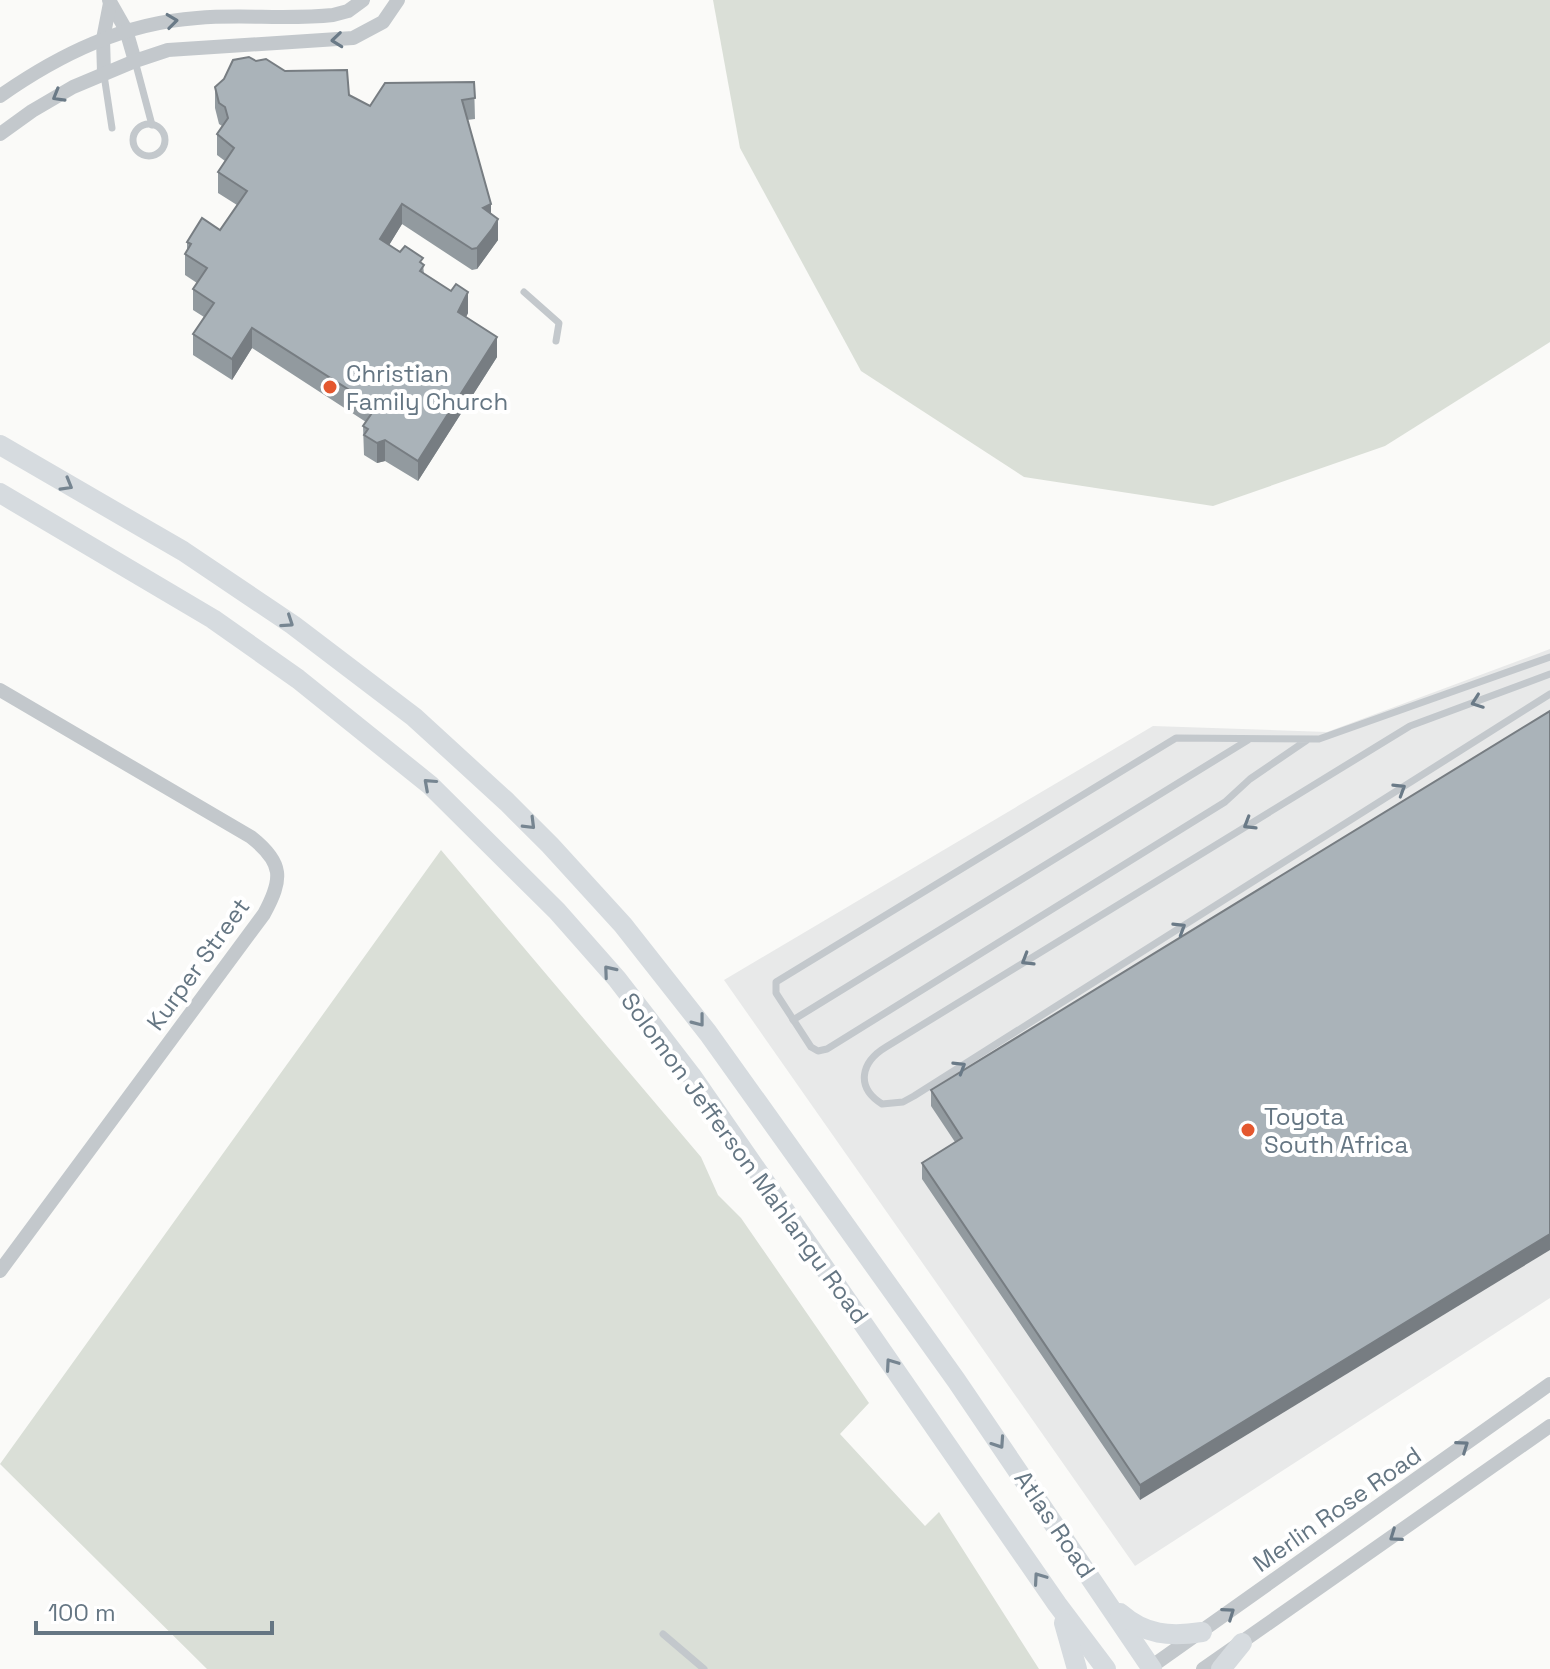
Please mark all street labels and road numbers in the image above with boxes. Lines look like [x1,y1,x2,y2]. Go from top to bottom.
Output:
street label: Kurper Street [140,892,256,1036]
street label: Solomon Jefferson Mahlangu Road [614,986,876,1330]
street label: Merlin Rose Road [1247,1439,1427,1579]
street label: Atlas Road [1008,1464,1102,1584]

